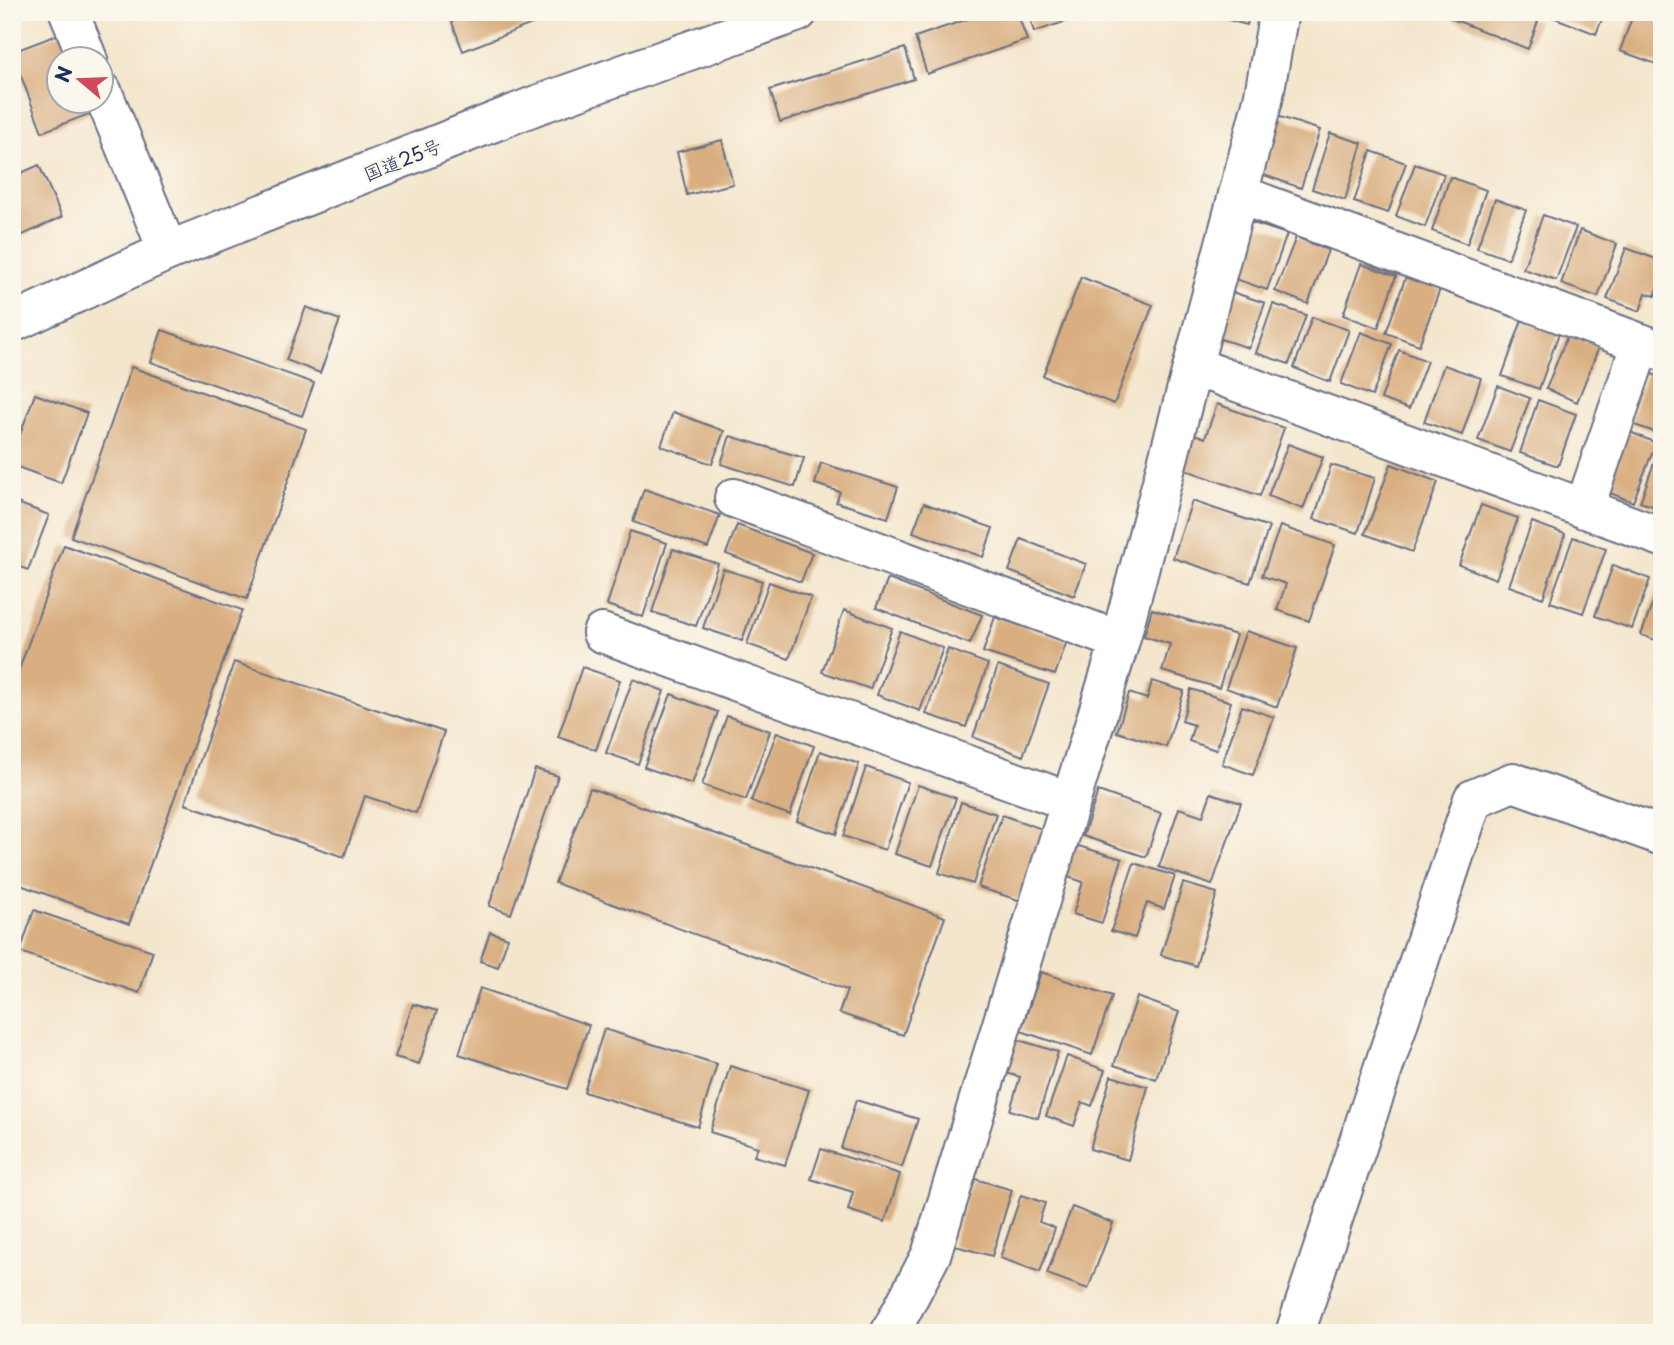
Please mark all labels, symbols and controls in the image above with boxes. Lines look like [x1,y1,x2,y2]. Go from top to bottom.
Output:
north arrow [46,46,116,116]
text: N [47,62,79,86]
street label: 国道25号 [359,131,445,187]

